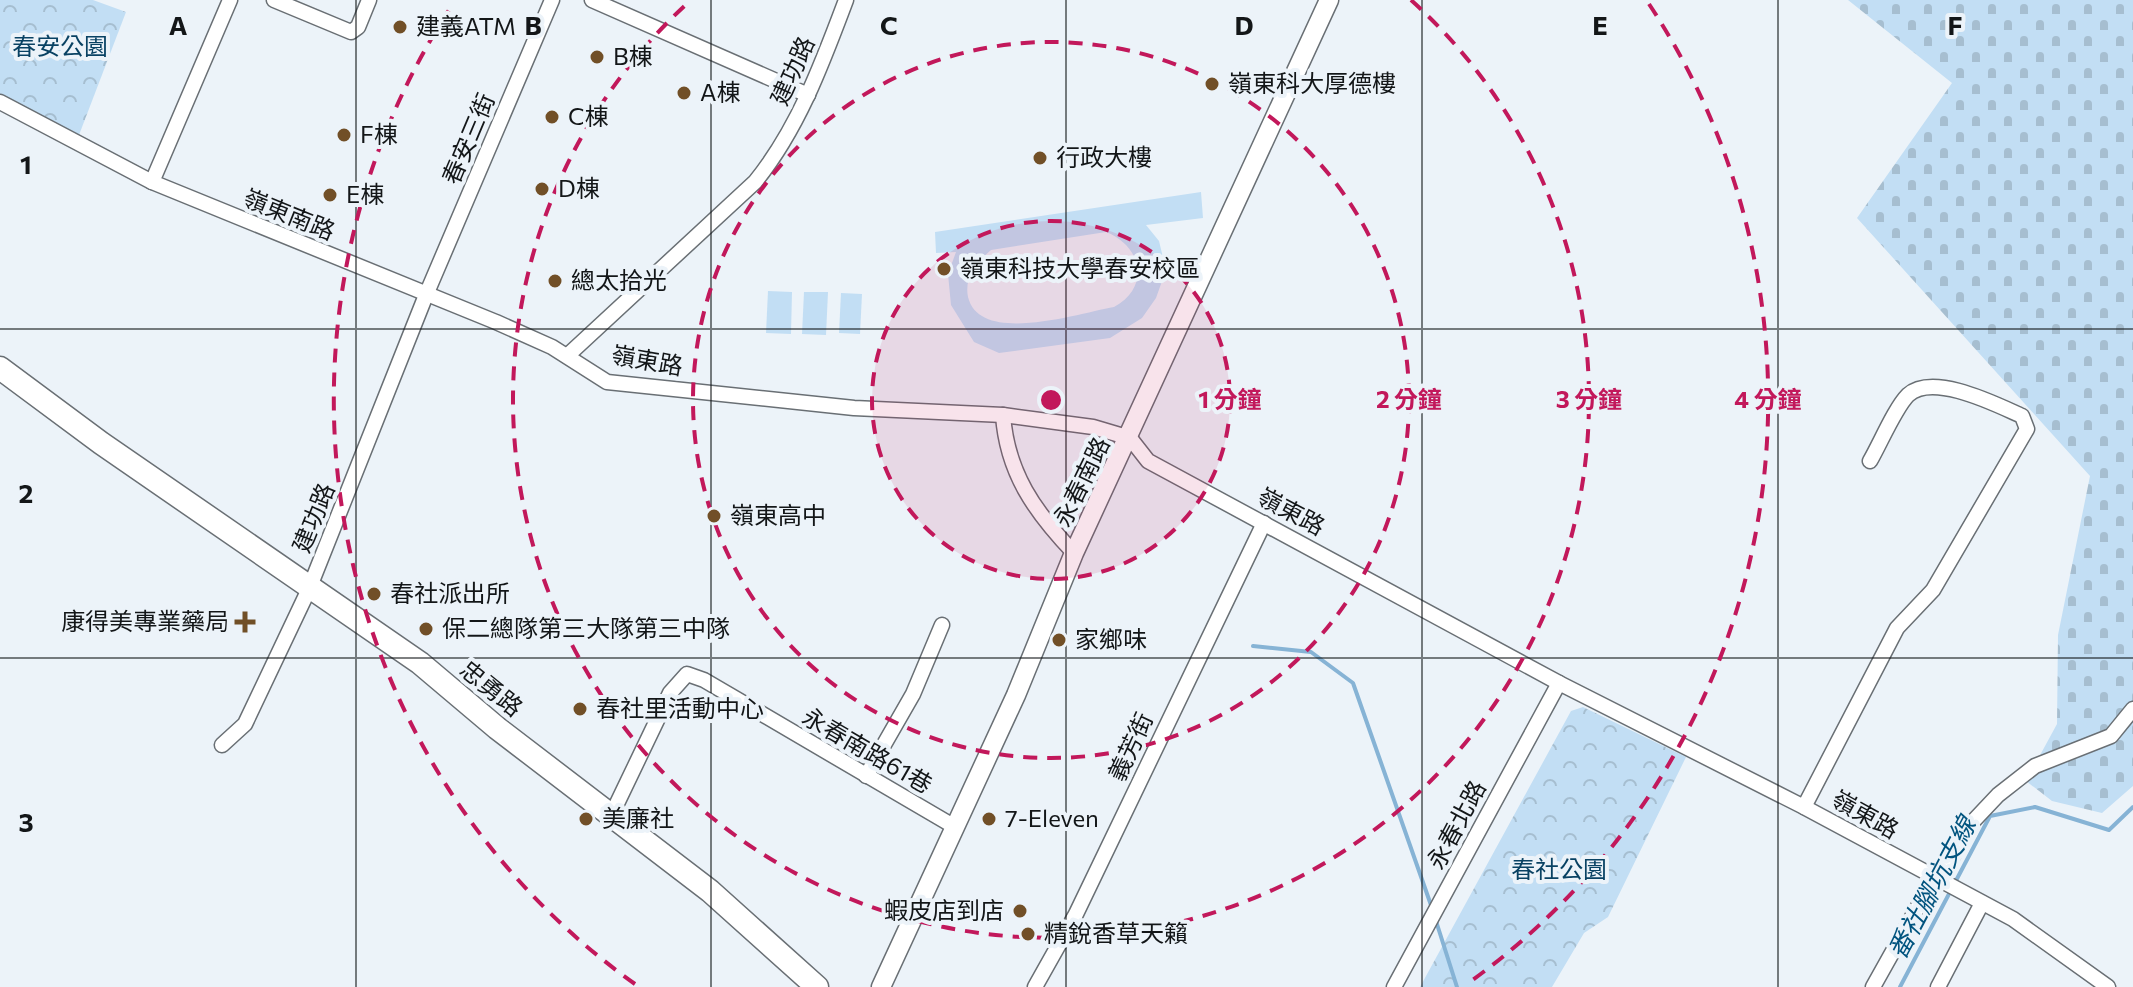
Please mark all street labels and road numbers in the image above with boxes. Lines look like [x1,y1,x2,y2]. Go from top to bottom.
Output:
street label: 建功路 [764,32,820,109]
street label: 春安三街 [436,89,500,188]
street label: 嶺東南路 [240,182,339,245]
street label: 嶺東路 [609,339,685,380]
street label: 永春南路 [1047,432,1115,531]
street label: 建功路 [286,479,340,556]
street label: 嶺東路 [1253,481,1330,540]
street label: 忠勇路 [455,654,529,722]
street label: 永春南路61巷 [798,701,938,798]
street label: 義芳街 [1101,708,1158,785]
street label: 永春北路 [1420,775,1491,873]
street label: 嶺東路 [1827,784,1904,844]

